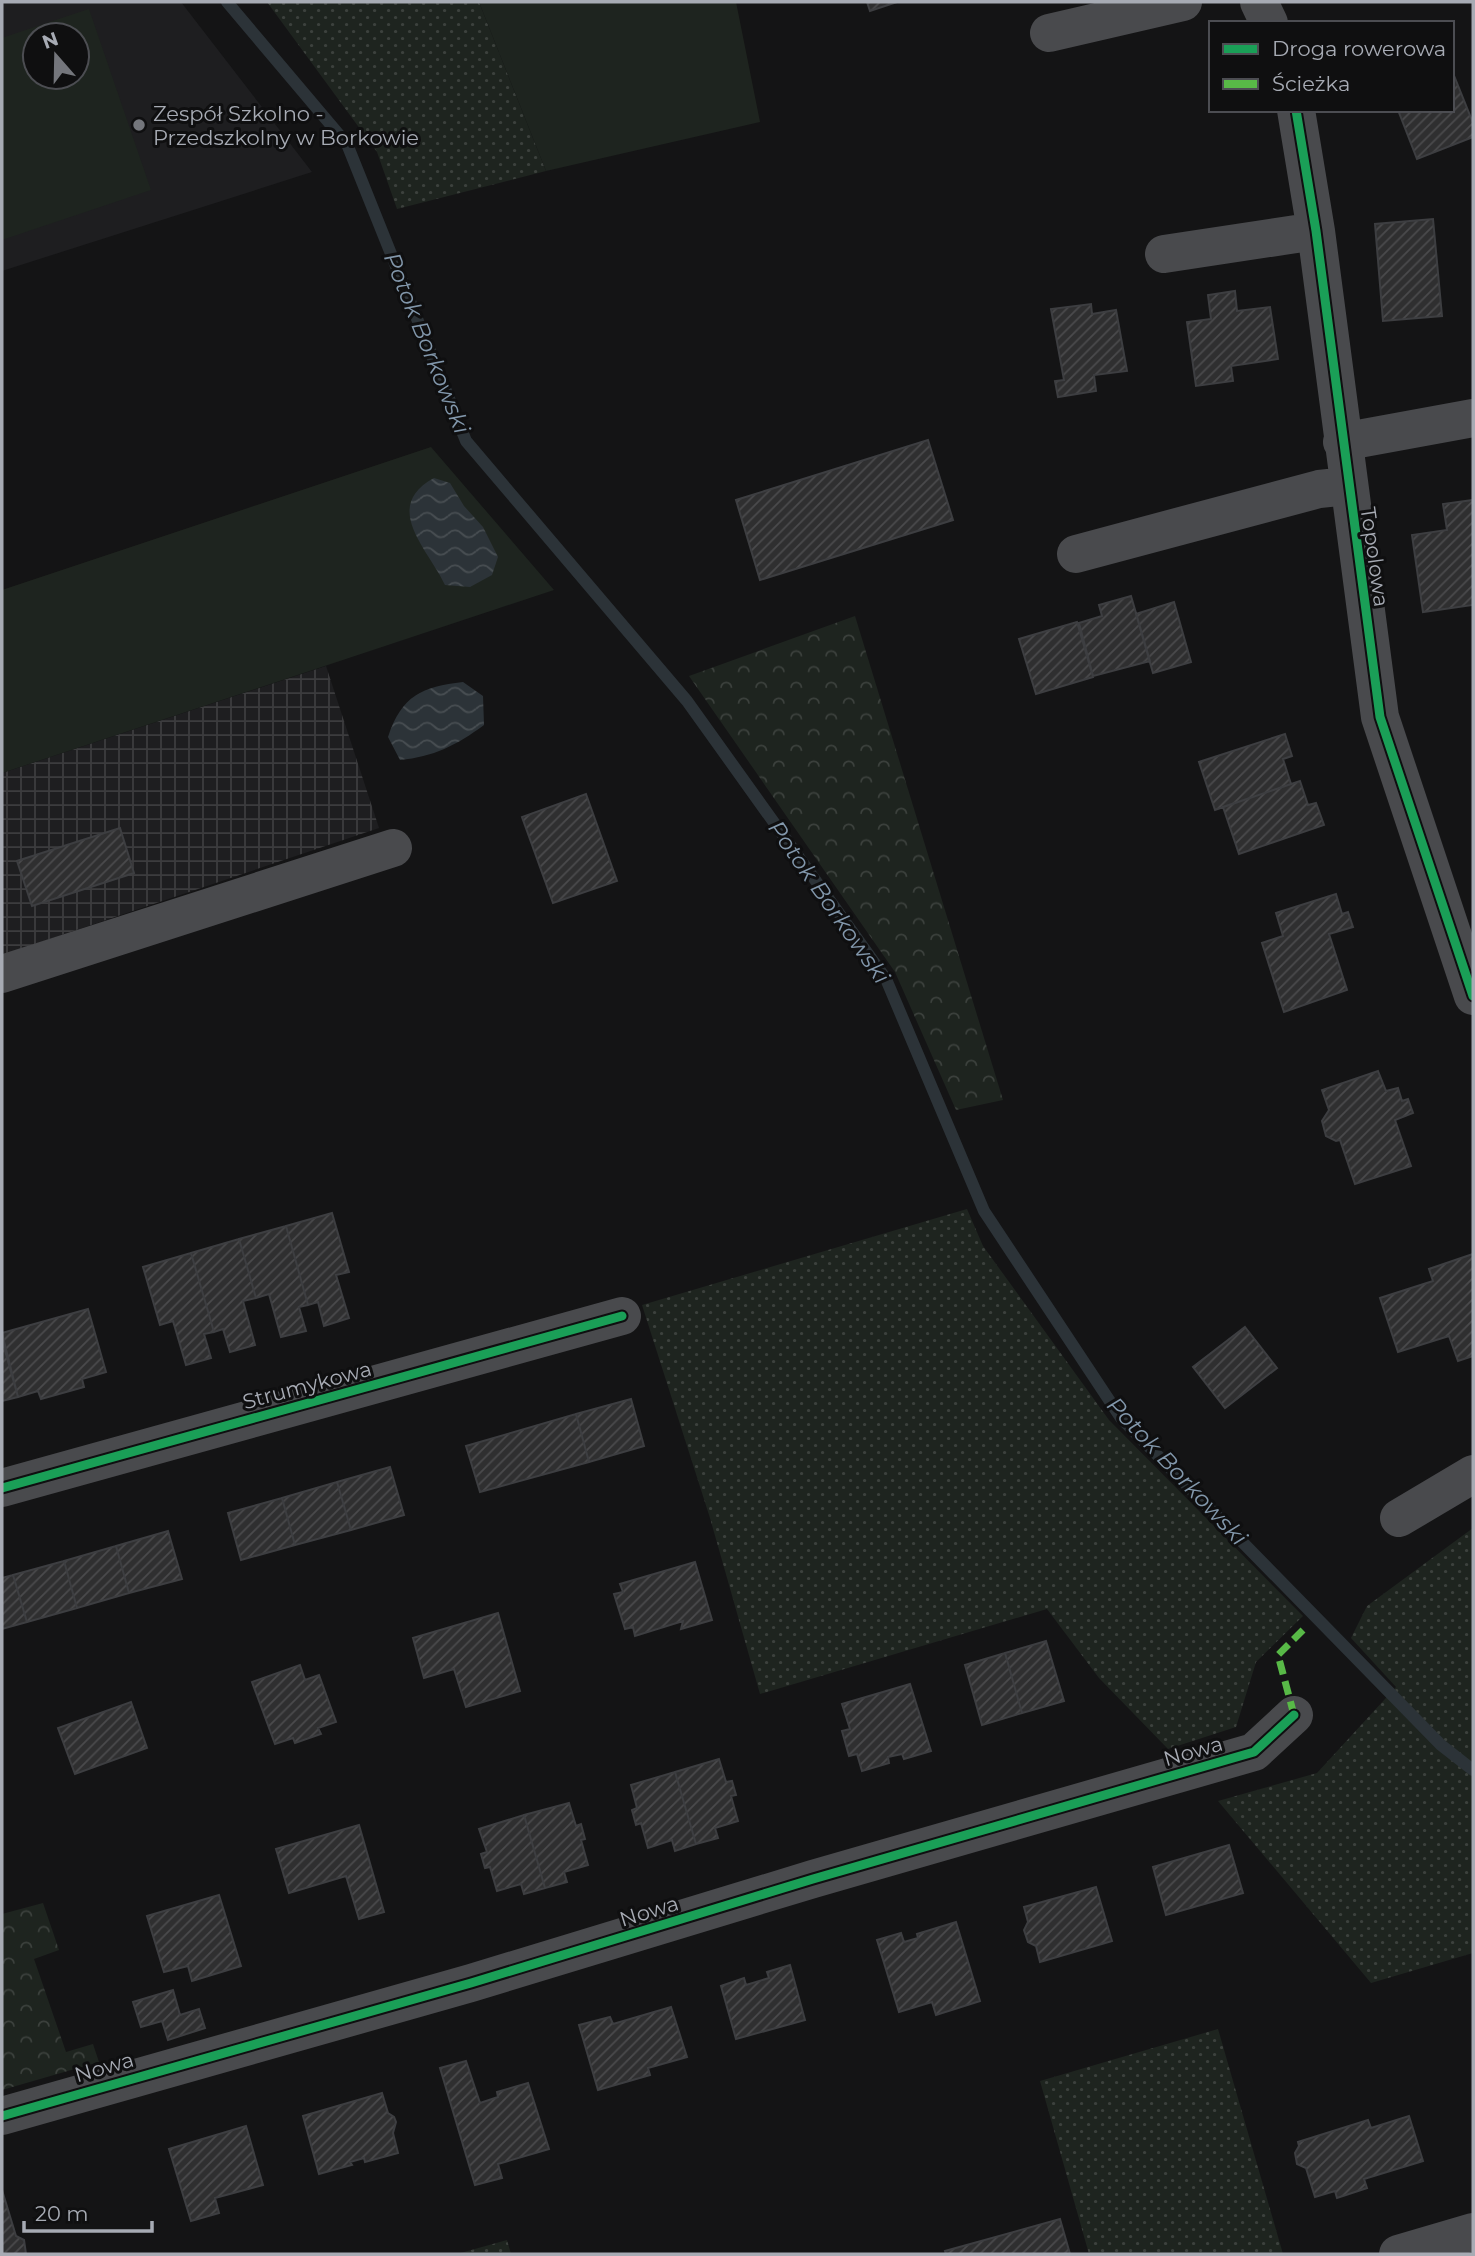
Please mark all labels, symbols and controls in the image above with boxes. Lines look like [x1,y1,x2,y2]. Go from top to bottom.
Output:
north arrow [21,21,91,91]
legend [1209,21,1454,112]
text: N [39,27,62,54]
text: Droga rowerowa [1272,36,1446,61]
text: Ścieżka [1272,71,1350,96]
place label: Zespół Szkolno - Przedszkolny w Borkowie [153,101,419,150]
marker: Zespół Szkolno - Przedszkolny w Borkowie [131,117,147,133]
water label: Potok Borkowski [378,248,476,438]
street label: Topolowa [1356,506,1394,608]
water label: Potok Borkowski [762,815,896,990]
street label: Strumykowa [240,1356,374,1414]
water label: Potok Borkowski [1101,1391,1254,1552]
street label: Nowa [1161,1731,1225,1771]
street label: Nowa [616,1890,682,1932]
street label: Nowa [72,2047,136,2087]
scale bar [24,2190,152,2234]
text: 20 m [35,2201,89,2226]

